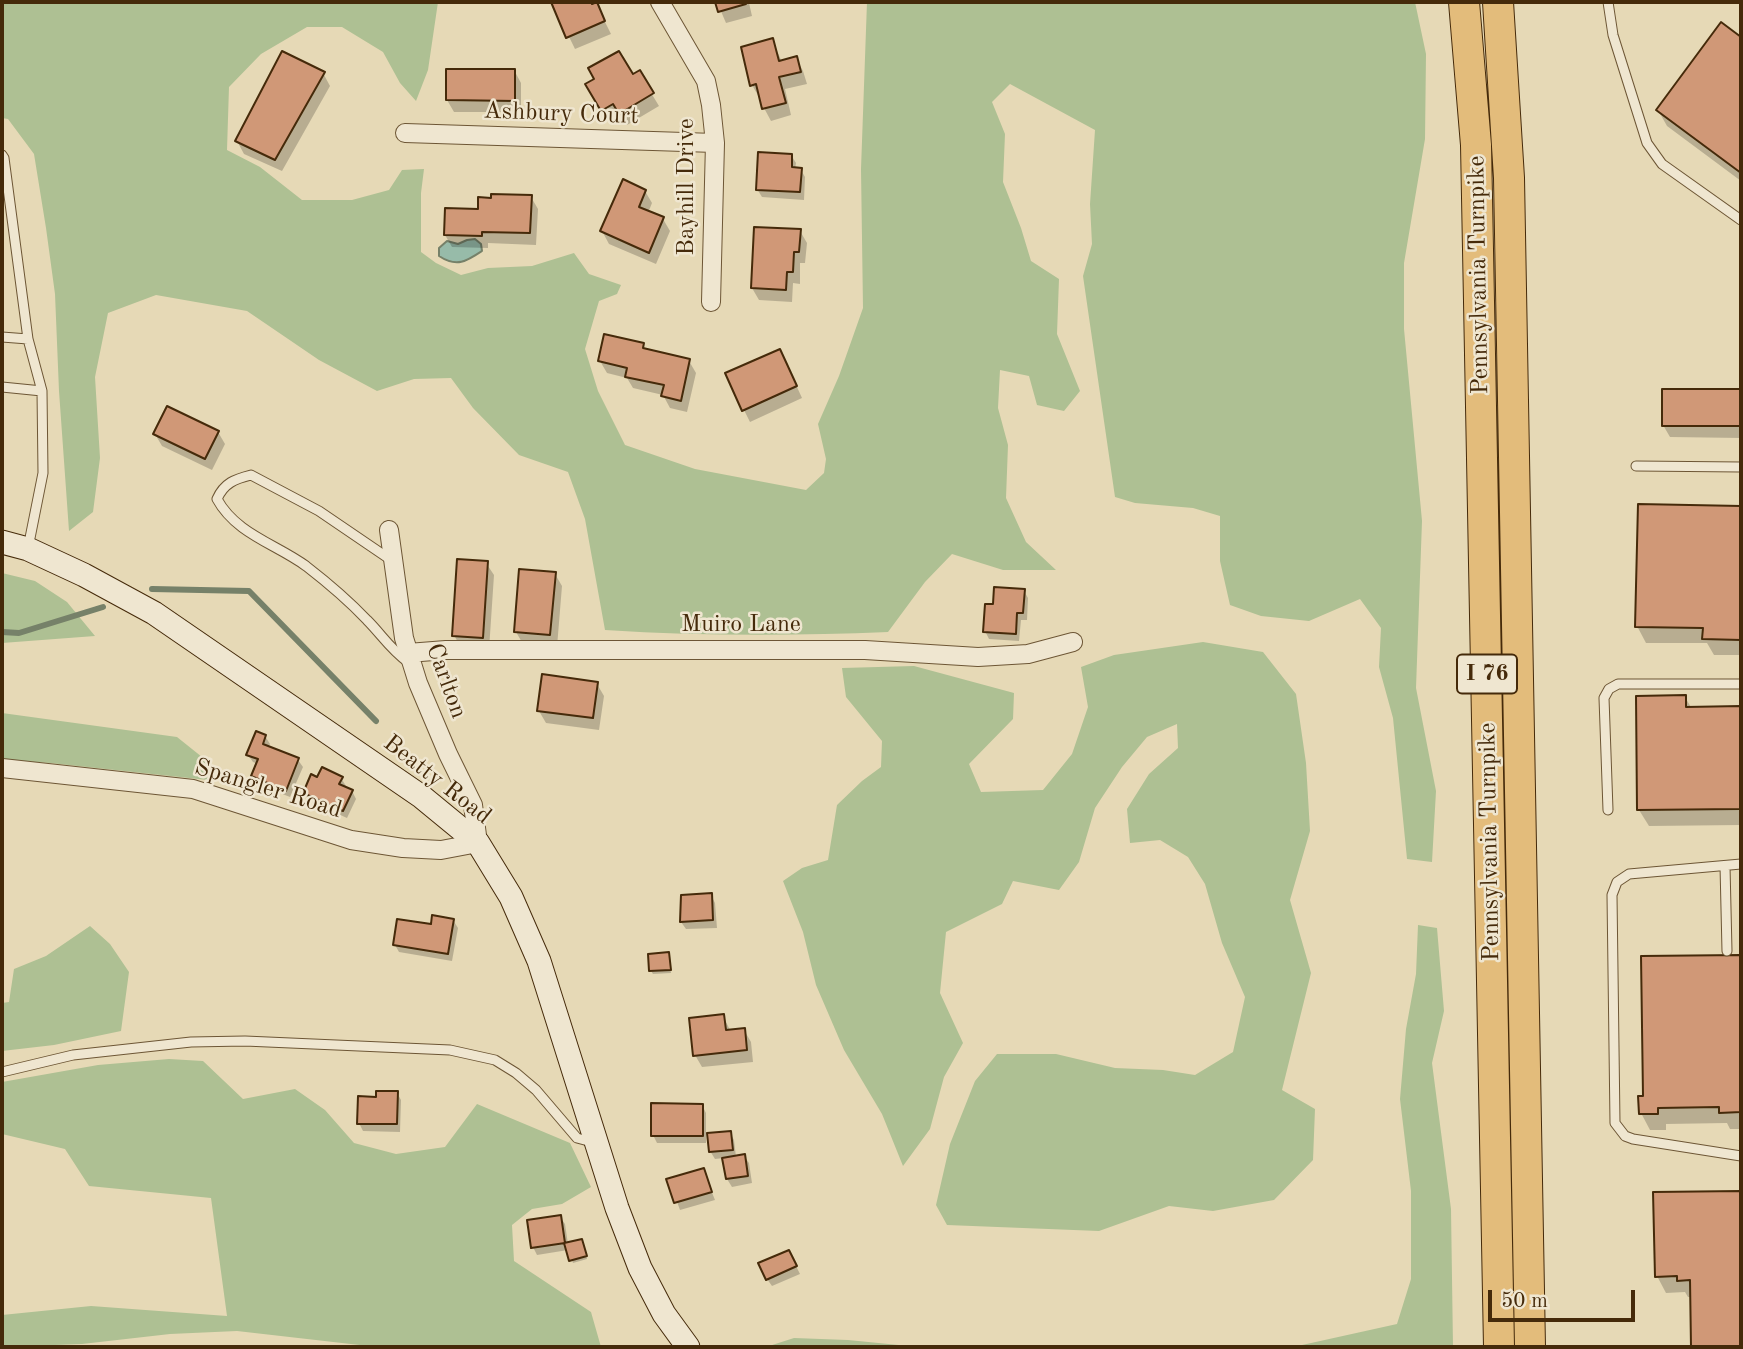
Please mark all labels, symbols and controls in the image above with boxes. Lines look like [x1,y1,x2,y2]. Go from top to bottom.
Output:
street label: Ashbury Court [483,97,639,131]
street label: Bayhill Drive [673,118,701,256]
street label: Pennsylvania Turnpike [1463,155,1495,395]
street label: Muiro Lane [681,611,801,639]
street label: Carlton [419,640,473,722]
road number: I 76 [1457,654,1517,694]
street label: Pennsylvania Turnpike [1474,722,1506,962]
street label: Beatty Road [377,729,497,831]
street label: Spangler Road [191,753,345,825]
scale bar [1491,1276,1638,1320]
text: 50 m [1501,1291,1548,1312]

